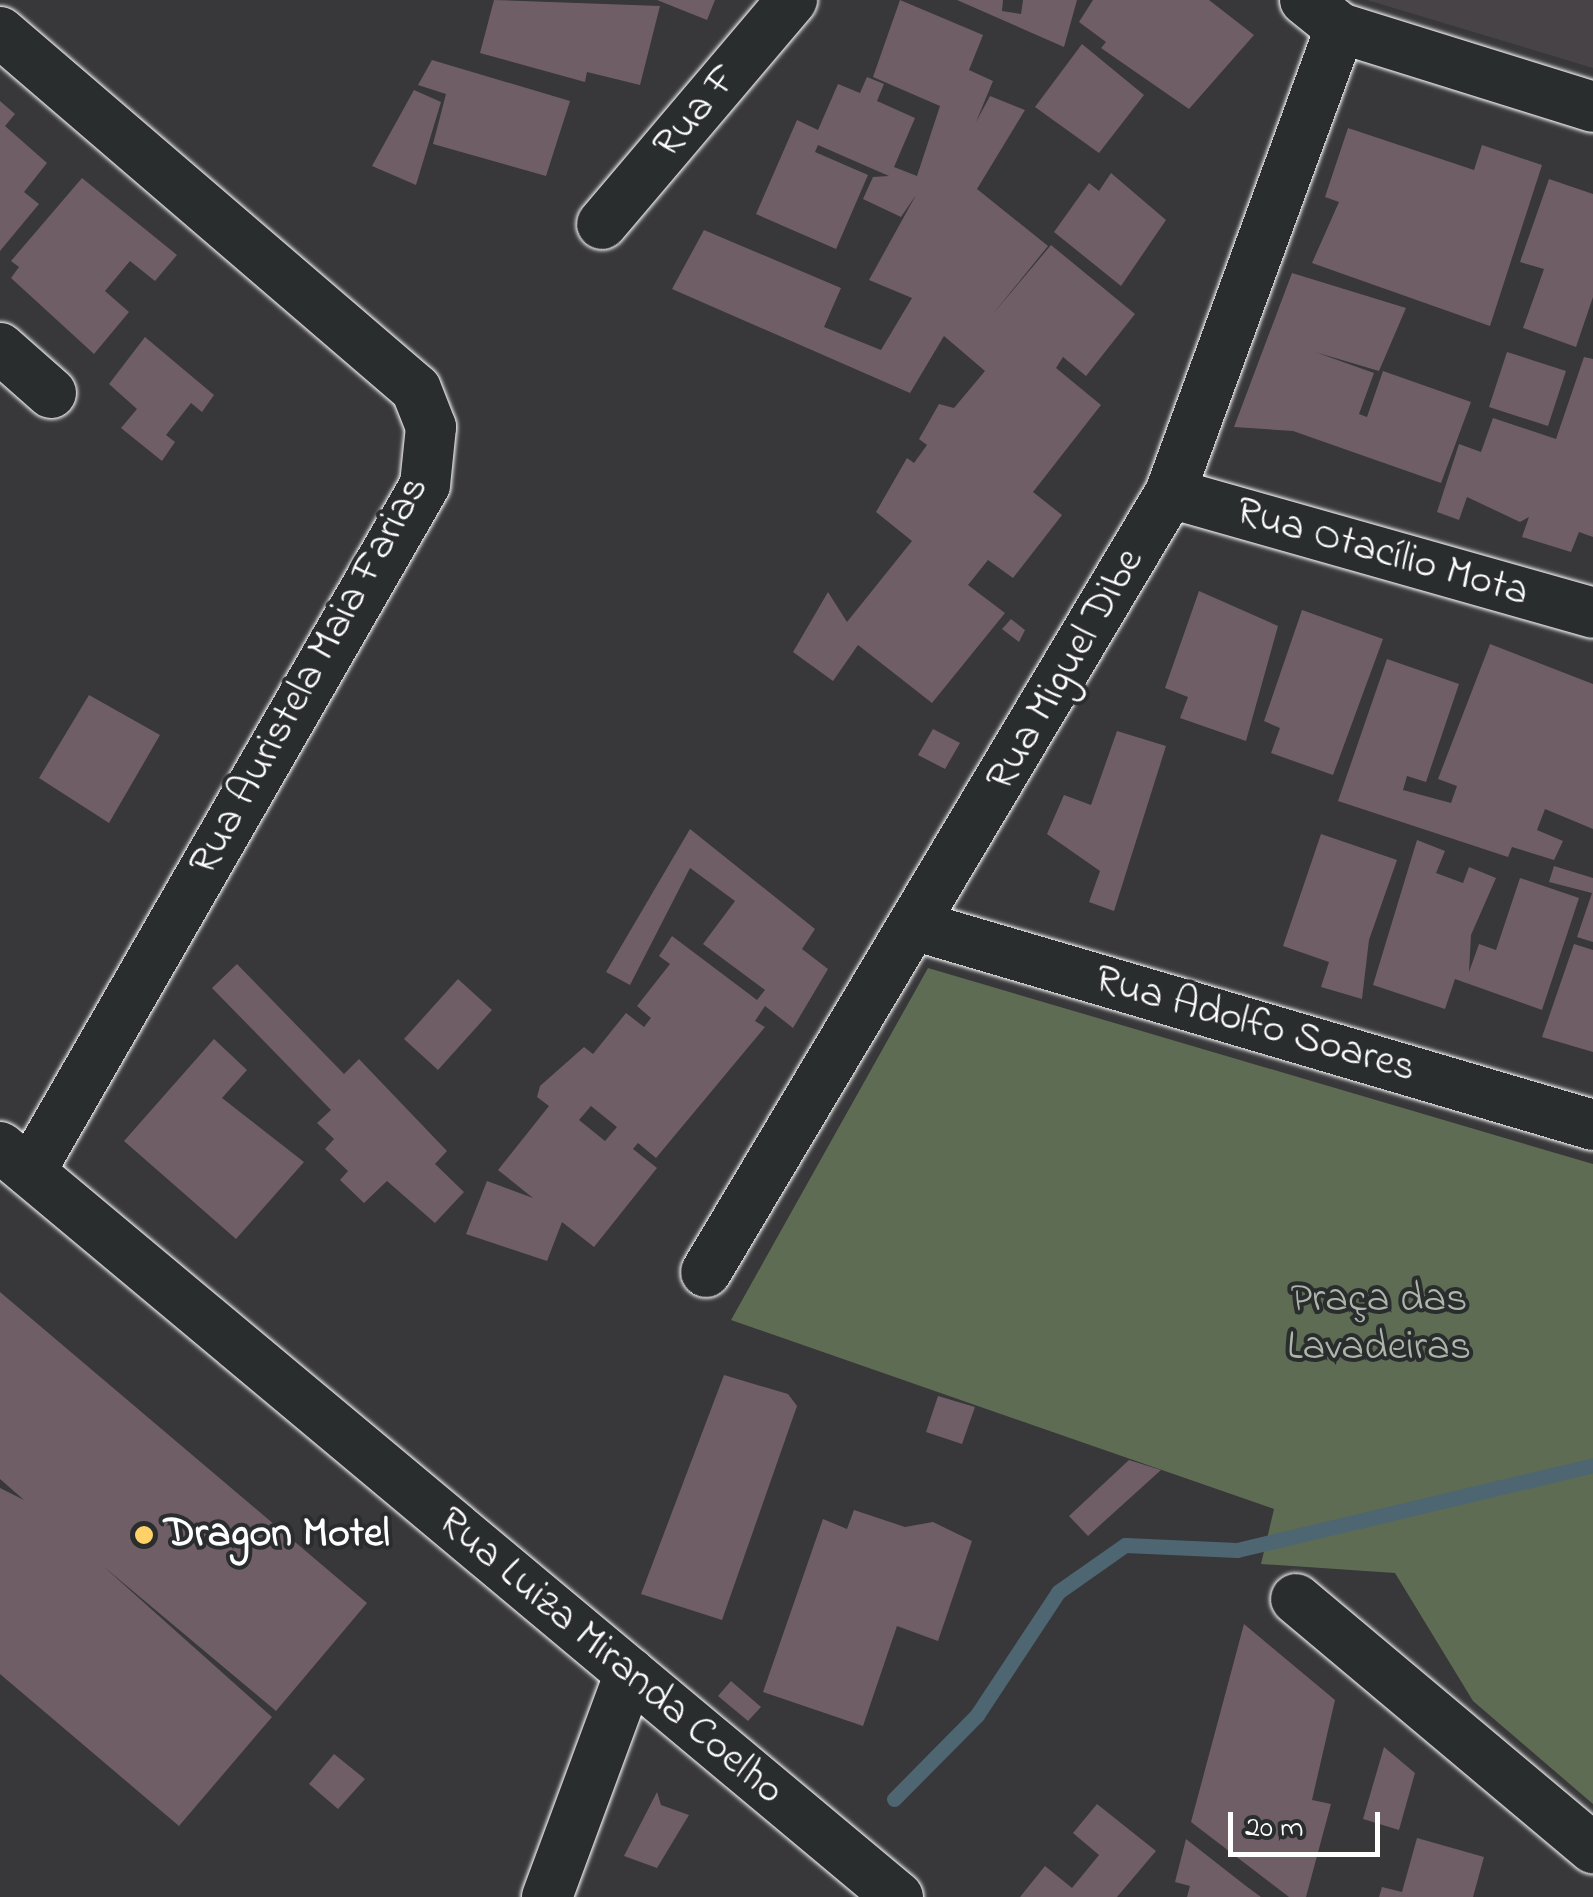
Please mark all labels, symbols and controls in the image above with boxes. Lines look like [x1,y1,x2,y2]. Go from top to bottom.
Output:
street label: Rua F [643,55,751,169]
street label: Rua Auristela Maia Farias [179,468,441,884]
street label: Rua Otacílio Mota [1230,487,1534,619]
street label: Rua Miguel Dibe [976,540,1156,800]
street label: Rua Adolfo Soares [1089,955,1421,1095]
park label: Praça das Lavadeiras [1287,1275,1471,1374]
street label: Rua Luiza Miranda Coelho [426,1497,794,1817]
place label: Dragon Motel [164,1510,390,1560]
marker: Dragon Motel [133,1524,155,1546]
scale bar [1233,1792,1386,1854]
text: 20 m [1245,1807,1304,1851]

